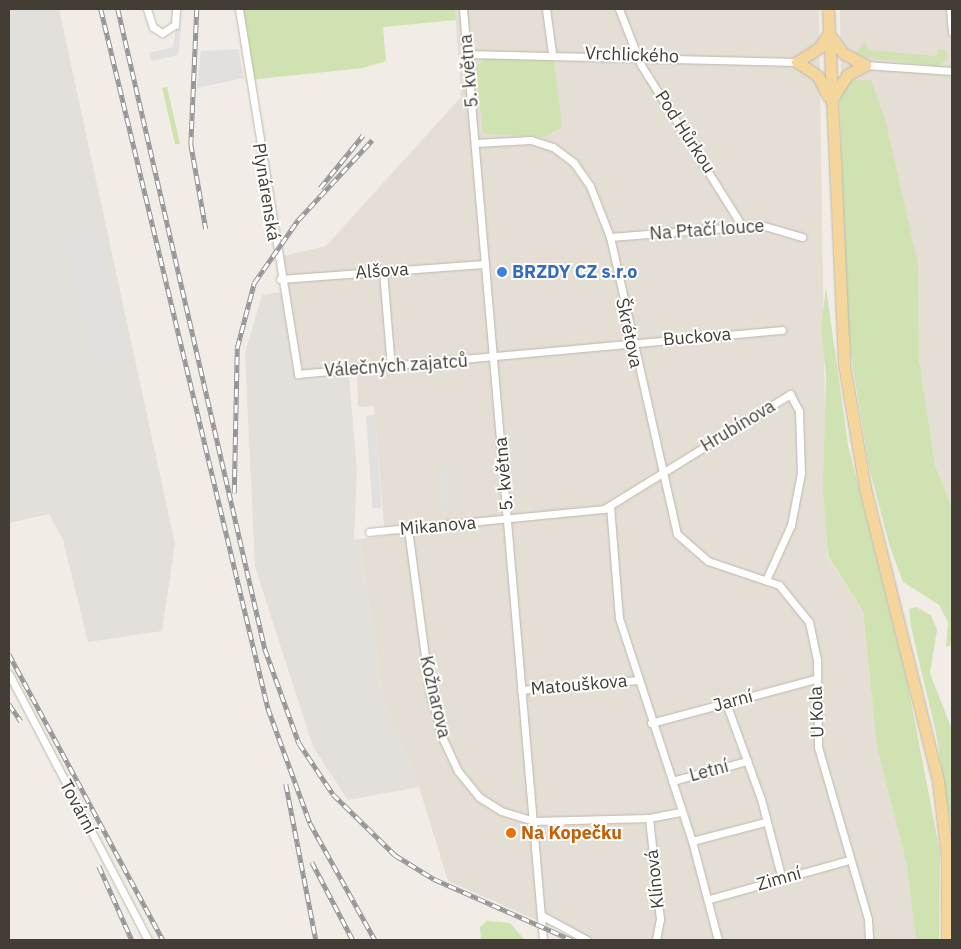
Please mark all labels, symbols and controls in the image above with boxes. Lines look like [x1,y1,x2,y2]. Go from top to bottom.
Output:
street label: 5. května [455,33,483,109]
street label: Vrchlického [585,43,679,67]
street label: Pod Hůrkou [650,87,720,177]
street label: Plynárenská [248,141,284,243]
street label: Na Ptačí louce [649,215,765,245]
street label: Alšova [355,258,409,284]
place label: BRZDY CZ s.r.o [512,261,637,283]
marker: BRZDY CZ s.r.o [496,266,508,278]
street label: Škrétova [611,296,647,370]
street label: Buckova [662,323,732,351]
street label: Válečných zajatců [323,350,469,382]
street label: Hrubínova [697,395,779,457]
street label: 5. května [490,436,518,512]
street label: Mikanova [399,512,477,540]
street label: Kožnarova [415,654,455,740]
street label: Matouškova [530,670,628,700]
street label: Jarní [711,685,755,717]
street label: U Kola [805,686,829,738]
street label: Letní [687,755,731,787]
street label: Tovární [55,776,101,838]
place label: Na Kopečku [521,822,622,844]
marker: Na Kopečku [505,827,517,839]
street label: Klínová [641,848,669,910]
street label: Zimní [754,862,804,896]

